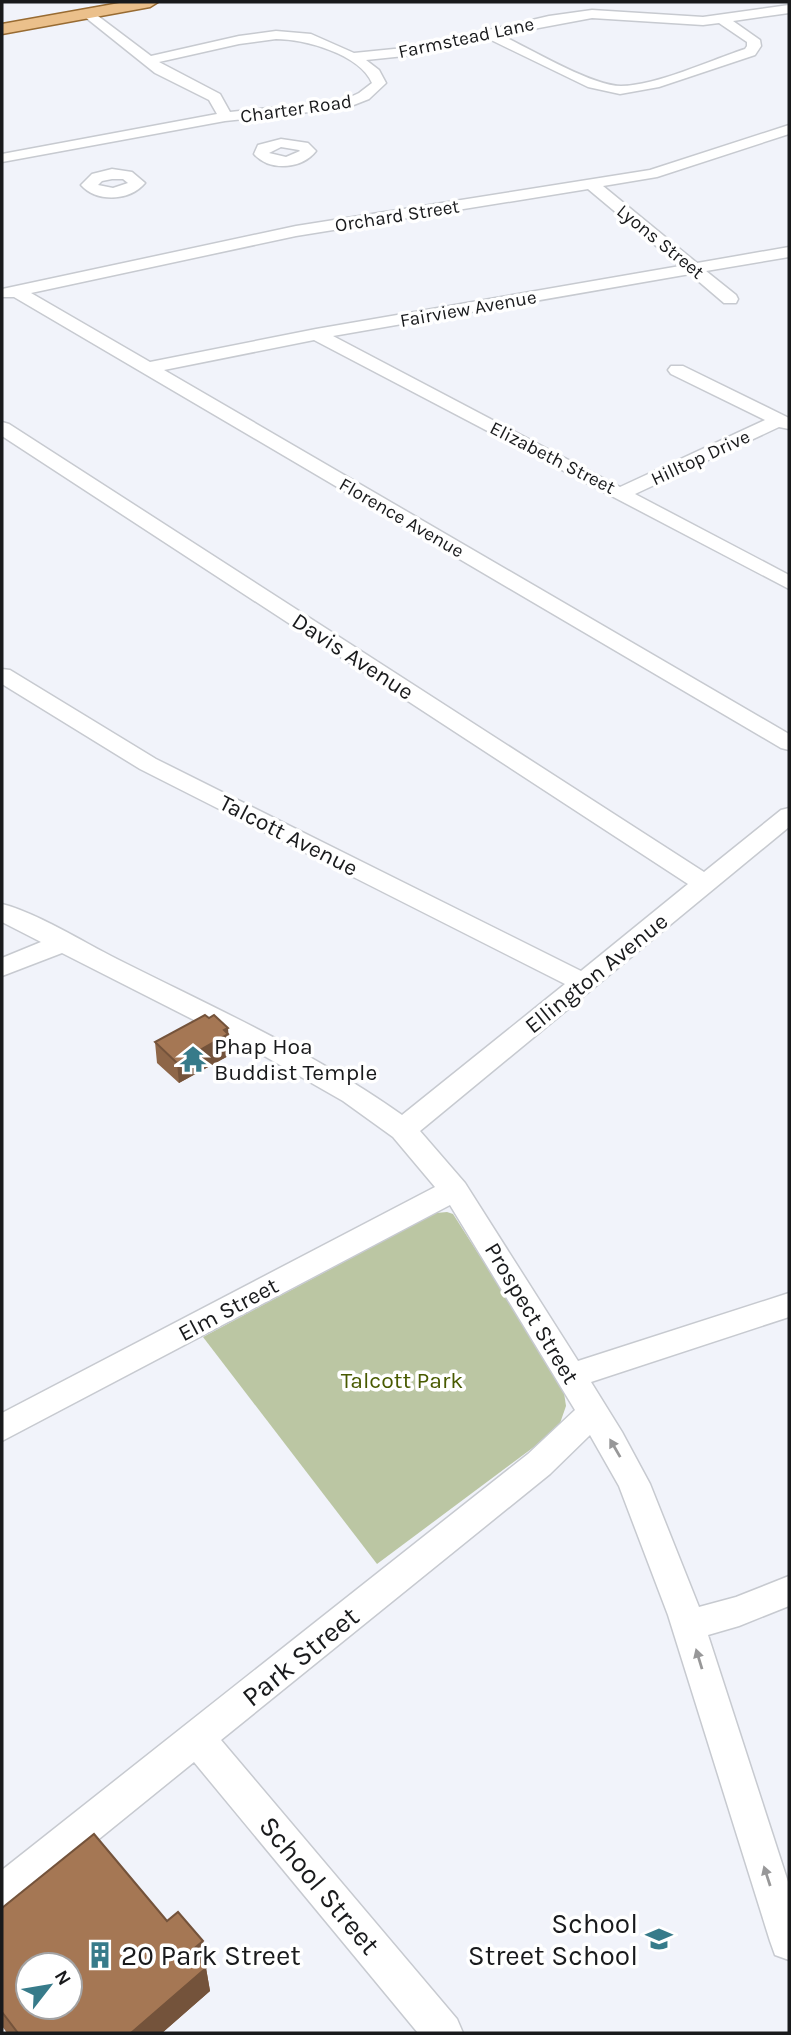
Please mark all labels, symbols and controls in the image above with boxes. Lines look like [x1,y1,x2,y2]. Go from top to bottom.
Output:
street label: Farmstead Lane [396,13,536,63]
street label: Charter Road [239,90,353,128]
street label: Orchard Street [333,195,461,237]
street label: Lyons Street [612,200,708,284]
street label: Fairview Avenue [398,286,538,332]
street label: Elizabeth Street [486,417,619,499]
street label: Hilltop Drive [647,425,753,490]
street label: Florence Avenue [335,473,468,562]
street label: Davis Avenue [287,607,419,706]
street label: Talcott Avenue [215,789,362,882]
street label: Ellington Avenue [520,908,673,1039]
place label: Phap Hoa Buddist Temple [214,1033,377,1086]
temple icon: Phap Hoa Buddist Temple [178,1044,208,1074]
street label: Prospect Street [479,1238,585,1389]
street label: Elm Street [174,1272,283,1347]
park label: Talcott Park [341,1367,463,1394]
one-way arrow [609,1439,621,1458]
street label: Park Street [235,1599,365,1713]
one-way arrow [694,1648,704,1669]
street label: School Street [252,1810,387,1961]
one-way arrow [761,1865,772,1886]
place label: School Street School [468,1907,638,1972]
school or university icon: School Street School [644,1924,674,1954]
place label: 20 Park Street [121,1939,301,1972]
building icon: 20 Park Street [85,1940,115,1970]
north arrow [14,1951,84,2021]
text: N [50,1966,76,1989]

